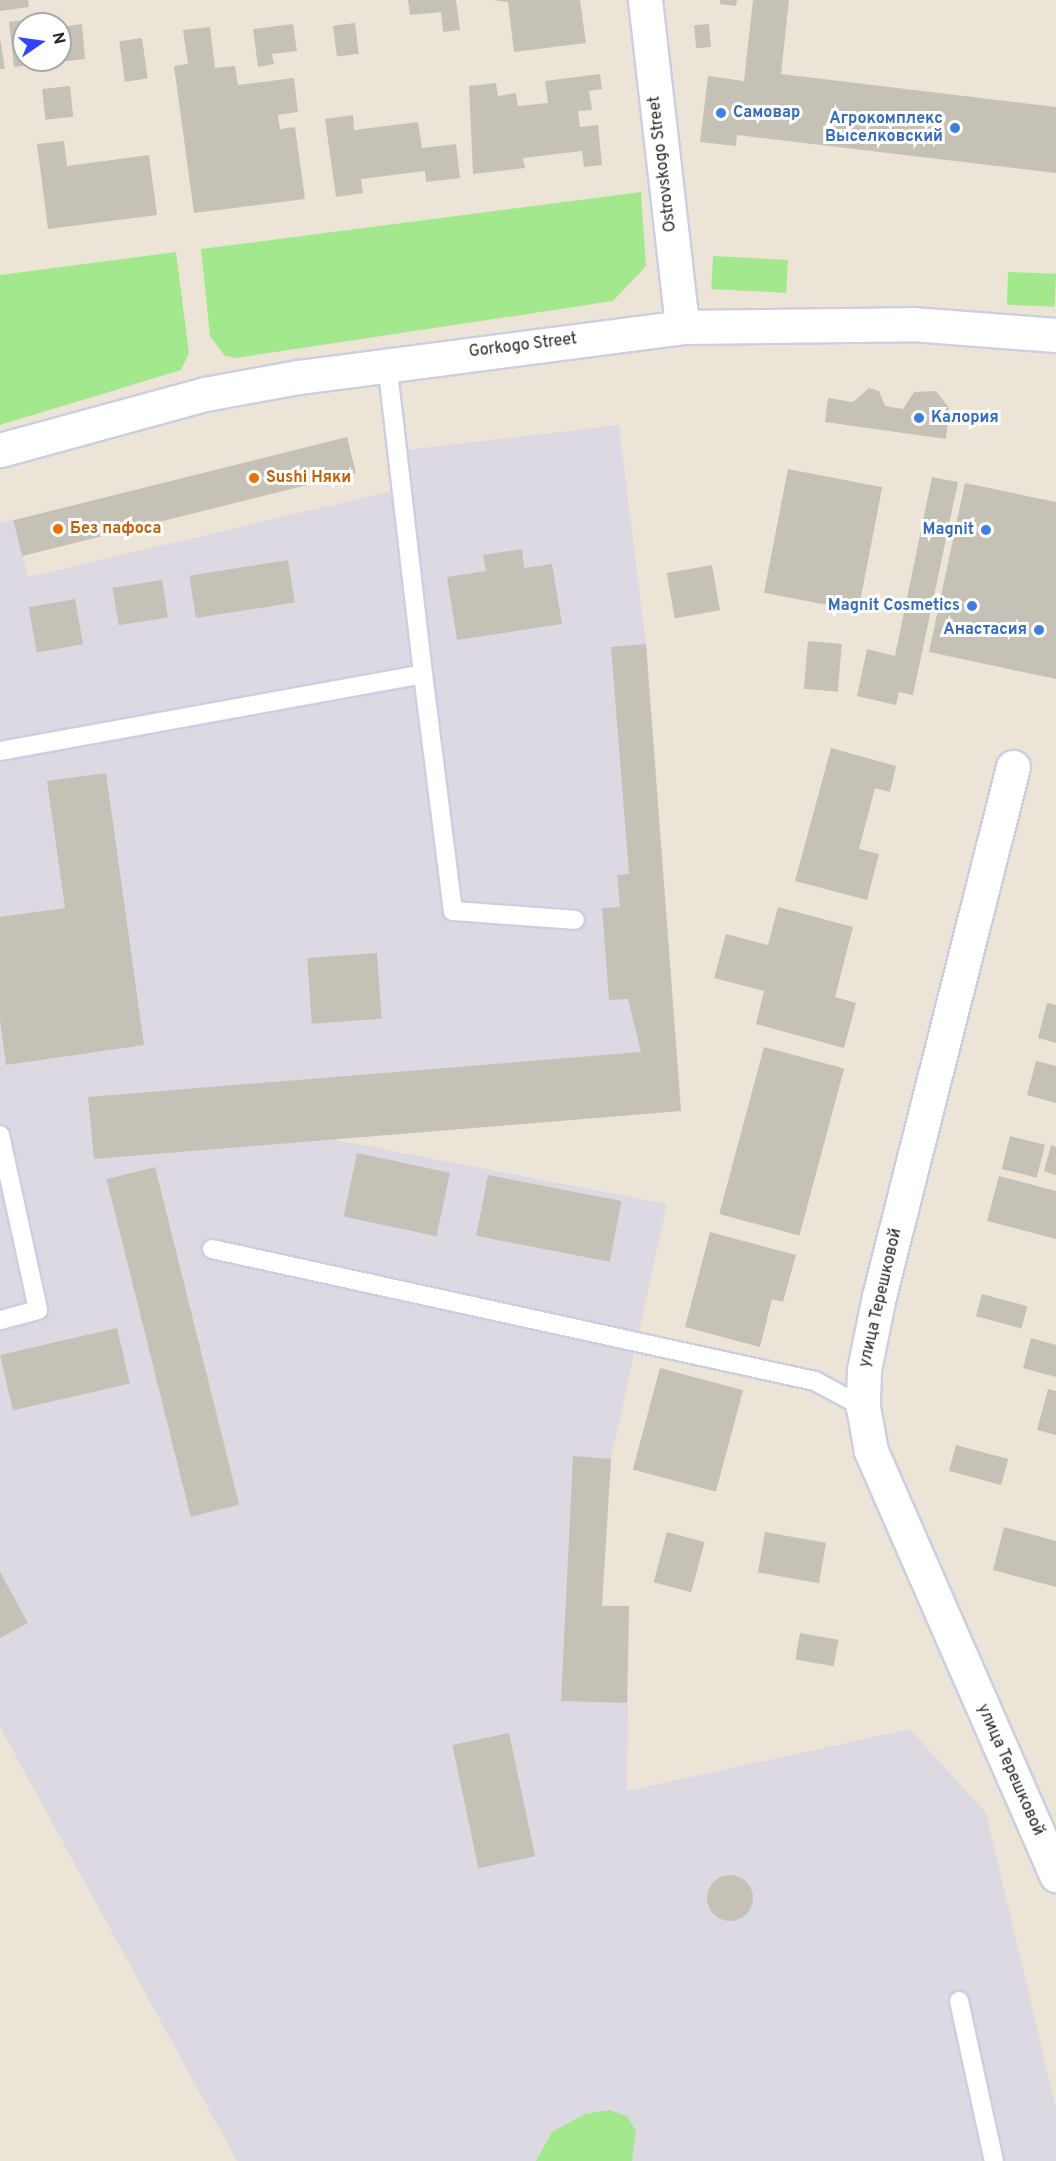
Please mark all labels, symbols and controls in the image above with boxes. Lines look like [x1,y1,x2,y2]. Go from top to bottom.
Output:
north arrow [12,12,72,72]
text: N [47,31,69,46]
street label: Ostrovskogo Street [645,95,681,233]
place label: Самовар [733,103,800,123]
marker: Самовар [714,106,728,120]
place label: Агрокомплекс Выселковский [825,109,943,147]
marker: Агрокомплекс Выселковский [948,121,962,135]
street label: Gorkogo Street [468,330,578,362]
place label: Калория [931,408,999,428]
marker: Калория [912,411,926,425]
place label: Sushi Няки [266,468,351,488]
marker: Sushi Няки [247,471,261,485]
place label: Без пафоса [70,519,161,539]
place label: Magnit [922,520,974,540]
marker: Без пафоса [51,522,65,536]
marker: Magnit [979,523,993,537]
place label: Magnit Cosmetics [828,596,960,616]
marker: Magnit Cosmetics [965,599,979,613]
place label: Анастасия [943,620,1027,640]
marker: Анастасия [1032,623,1046,637]
street label: улица Терешковой [856,1226,906,1370]
street label: улица Терешковой [972,1701,1048,1839]

